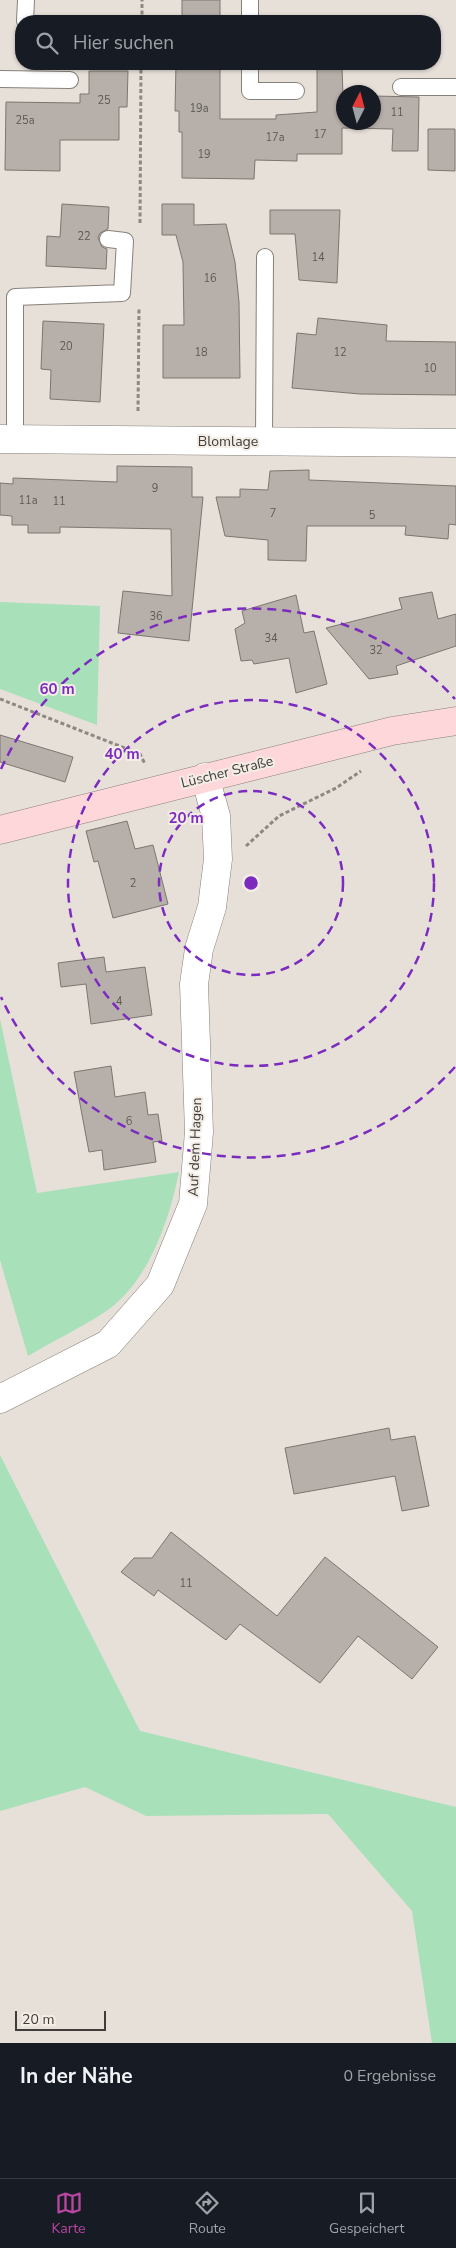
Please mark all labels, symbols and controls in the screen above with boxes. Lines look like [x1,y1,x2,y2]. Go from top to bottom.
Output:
search box [15,15,441,70]
icon: search [33,29,61,57]
text: Hier suchen [73,30,174,56]
north arrow [336,85,381,130]
house number: 25 [97,93,111,108]
house number: 19a [189,101,209,116]
house number: 11 [390,105,404,120]
house number: 25a [15,113,35,128]
house number: 17 [313,127,327,142]
house number: 17a [265,130,285,145]
house number: 19 [197,147,211,162]
house number: 22 [77,229,91,244]
house number: 14 [311,250,325,265]
house number: 16 [203,271,217,286]
house number: 20 [59,339,73,354]
house number: 18 [194,345,208,360]
house number: 12 [333,345,347,360]
house number: 10 [423,361,437,376]
street label: Blomlage [198,432,258,451]
house number: 9 [152,481,158,496]
house number: 11a [18,493,38,508]
house number: 11 [52,494,66,509]
house number: 7 [270,506,276,521]
house number: 5 [369,508,376,523]
house number: 36 [149,609,163,624]
house number: 34 [264,631,278,646]
house number: 32 [369,643,383,658]
text: 60 m [39,679,75,699]
text: 40 m [104,744,140,764]
street label: Lüscher Straße [179,751,275,793]
text: 20 m [168,808,204,828]
centre of rings [242,874,260,892]
house number: 2 [130,876,136,891]
house number: 4 [116,994,123,1009]
street label: Auf dem Hagen [184,1097,206,1197]
house number: 6 [126,1114,133,1129]
house number: 11 [179,1576,193,1591]
scale bar [15,2008,106,2031]
text: 20 m [22,2010,54,2029]
text: In der Nähe [20,2062,133,2090]
text: 0 Ergebnisse [343,2065,436,2087]
tab: Karte [52,2189,85,2238]
tab: Route [189,2189,226,2238]
tab: Gespeichert [329,2189,404,2238]

